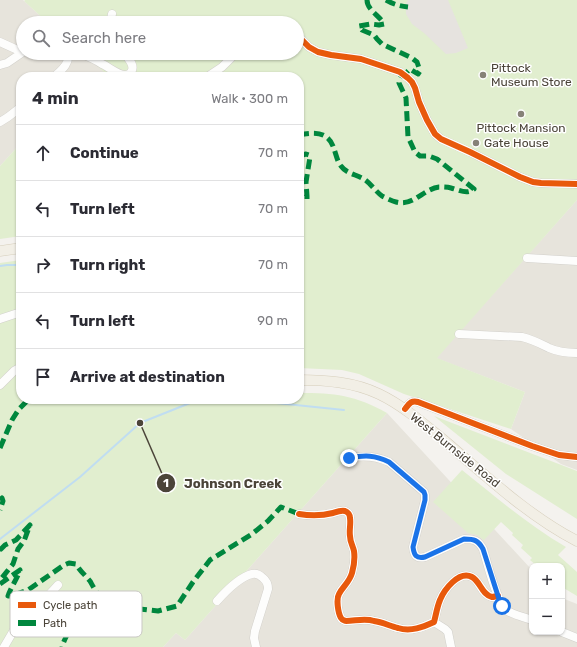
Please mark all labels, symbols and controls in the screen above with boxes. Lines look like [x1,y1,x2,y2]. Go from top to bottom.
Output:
search box [16,16,304,60]
icon: search [30,27,52,49]
text: Search here [62,29,146,47]
place label: Pittock Museum Store [491,61,572,89]
marker: Pittock Museum Store [478,70,488,80]
text: 4 min [32,88,79,108]
text: Walk · 300 m [211,91,288,106]
marker: Pittock Mansion [516,109,526,119]
place label: Pittock Mansion [476,121,566,135]
place label: Gate House [484,136,549,150]
marker: Gate House [471,138,481,148]
icon: ahead [32,142,54,164]
text: Continue [70,144,139,162]
text: 70 m [258,145,288,160]
icon: left [32,198,54,220]
text: Turn left [70,200,135,218]
text: 70 m [258,201,288,216]
icon: right [32,254,54,276]
text: Turn right [70,256,145,274]
text: 70 m [258,257,288,272]
icon: left [32,310,54,332]
text: Turn left [70,312,135,330]
text: 90 m [257,313,288,328]
icon: arrive [32,366,54,388]
text: Arrive at destination [70,368,225,386]
street label: West Burnside Road [407,410,503,490]
route end [340,449,358,467]
callout: Johnson Creek [156,471,289,496]
text: 1 [163,476,169,490]
text: Johnson Creek [184,476,282,491]
map controls [529,563,565,635]
button: + [529,563,565,599]
legend [10,591,142,637]
route start [493,597,511,615]
text: Cycle path [43,599,97,612]
button: − [529,599,565,635]
text: Path [43,617,67,630]

